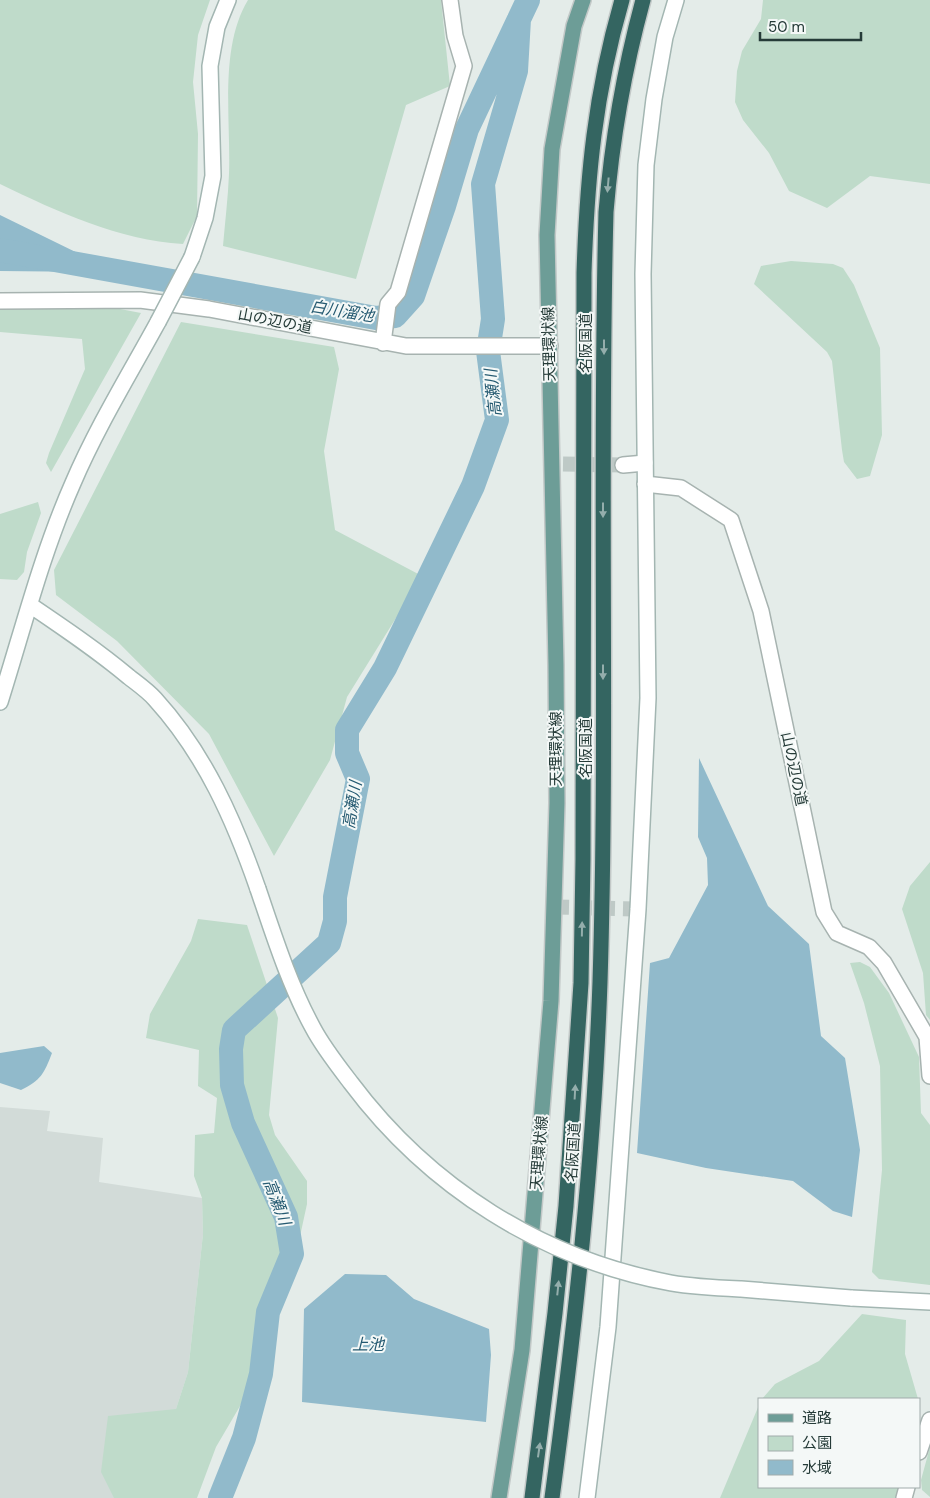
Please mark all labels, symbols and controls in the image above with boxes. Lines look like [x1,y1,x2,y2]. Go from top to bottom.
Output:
scale bar [760,10,861,42]
text: 50 m [768,17,805,37]
one-way arrow [604,177,612,193]
water label: 白川溜池 [309,296,377,327]
street label: 山の辺の道 [236,304,314,338]
street label: 天理環状線 [538,306,560,382]
street label: 名阪国道 [576,313,596,373]
one-way arrow [600,340,608,356]
water label: 高瀬川 [480,366,506,418]
one-way arrow [599,502,607,518]
one-way arrow [599,665,607,681]
street label: 天理環状線 [546,711,566,787]
street label: 名阪国道 [576,718,596,778]
street label: 山の辺の道 [776,730,812,808]
water label: 高瀬川 [338,778,366,830]
one-way arrow [578,921,586,937]
one-way arrow [572,1083,580,1099]
street label: 天理環状線 [526,1115,552,1191]
street label: 名阪国道 [561,1121,585,1183]
water label: 高瀬川 [259,1176,296,1230]
one-way arrow [554,1280,562,1296]
water label: 上池 [352,1334,386,1355]
legend [758,1398,920,1488]
text: 道路 [802,1408,832,1428]
text: 公園 [802,1433,832,1453]
one-way arrow [535,1441,543,1457]
text: 水域 [802,1458,832,1478]

